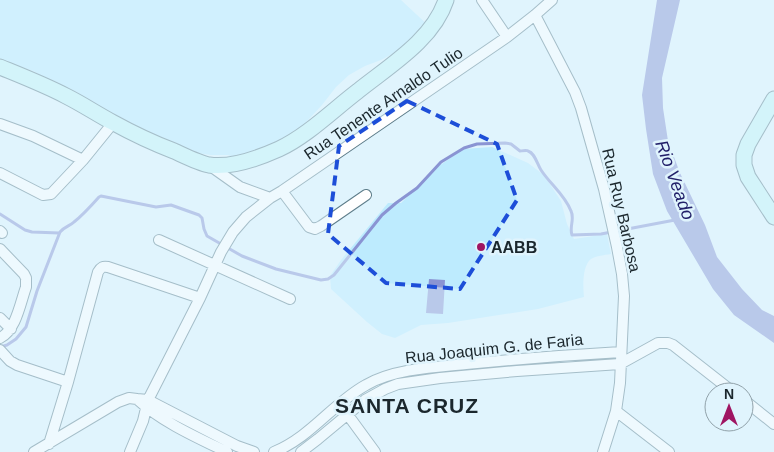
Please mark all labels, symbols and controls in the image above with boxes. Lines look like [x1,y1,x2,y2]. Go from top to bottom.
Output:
street label: Rua Tenente Arnaldo Tulio [301,44,466,163]
water label: Rio Veado [651,137,699,223]
street label: Rua Ruy Barbosa [599,147,644,274]
place label: AABB [491,239,537,256]
marker: AABB [475,241,487,253]
street label: Rua Joaquim G. de Faria [404,331,584,366]
north arrow [704,382,754,432]
text: N [724,386,734,402]
district label: SANTA CRUZ [335,394,479,417]

